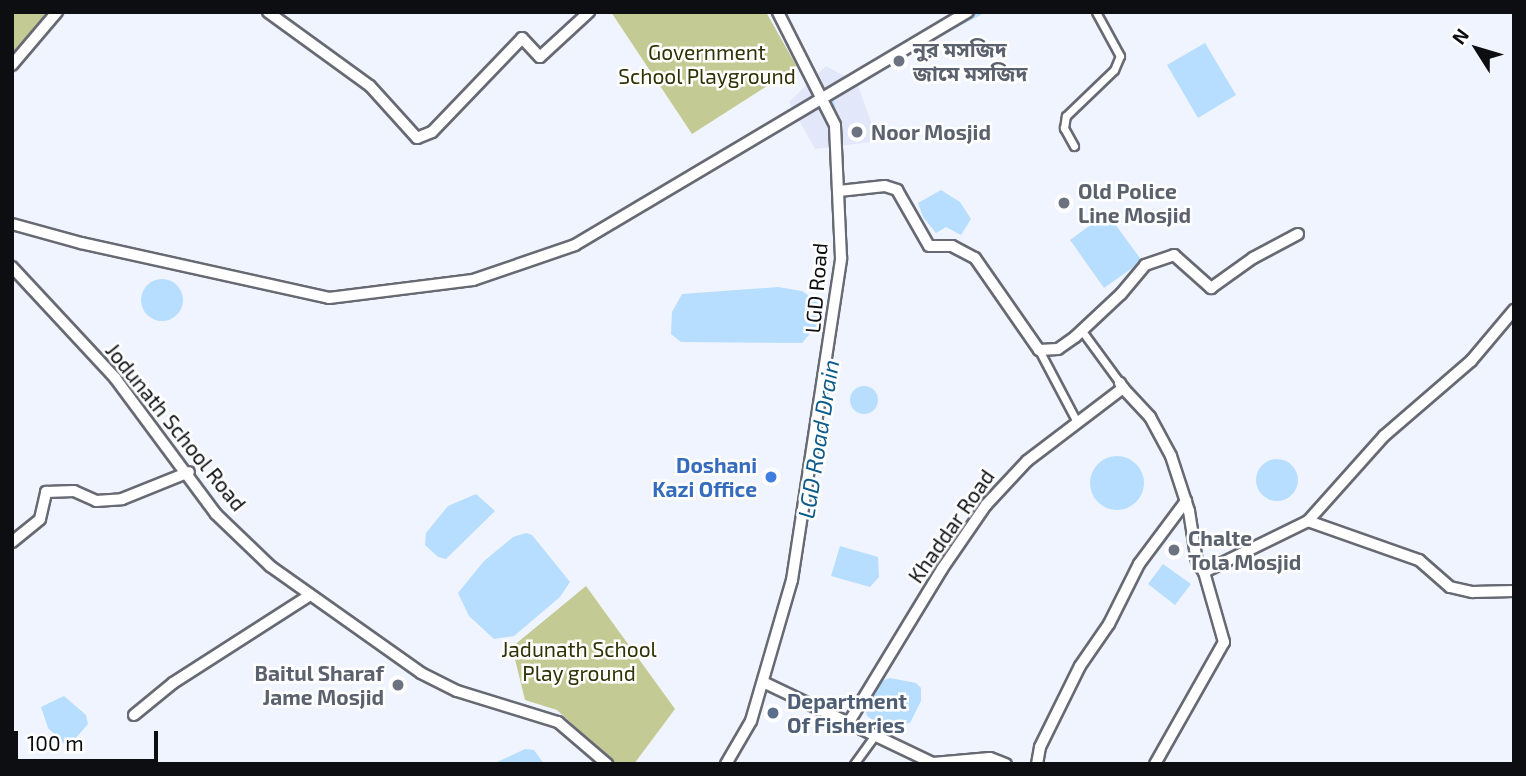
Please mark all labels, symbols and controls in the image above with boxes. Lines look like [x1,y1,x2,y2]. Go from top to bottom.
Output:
north arrow [1442,14,1512,84]
text: N [1447,24,1473,48]
place label: নুর মসজিদ জামে মসজিদ [913,36,1027,86]
park label: Government School Playground [618,39,796,89]
marker: নুর মসজিদ জামে মসজিদ [891,53,907,69]
place label: Noor Mosjid [871,119,991,145]
marker: Noor Mosjid [849,124,865,140]
place label: Old Police Line Mosjid [1078,178,1191,228]
marker: Old Police Line Mosjid [1056,195,1072,211]
street label: LGD Road [799,242,833,334]
street label: Jodunath School Road [100,338,252,516]
water label: LGD Road Drain [792,358,844,520]
place label: Doshani Kazi Office [652,452,757,502]
street label: Khaddar Road [902,464,1000,588]
marker: Doshani Kazi Office [763,469,779,485]
place label: Chalte Tola Mosjid [1188,525,1301,575]
marker: Chalte Tola Mosjid [1166,542,1182,558]
park label: Jadunath School Play ground [501,636,657,686]
place label: Baitul Sharaf Jame Mosjid [254,660,384,710]
marker: Baitul Sharaf Jame Mosjid [390,677,406,693]
place label: Department Of Fisheries [787,688,907,738]
marker: Department Of Fisheries [765,705,781,721]
scale bar [18,716,161,760]
text: 100 m [27,730,84,755]

